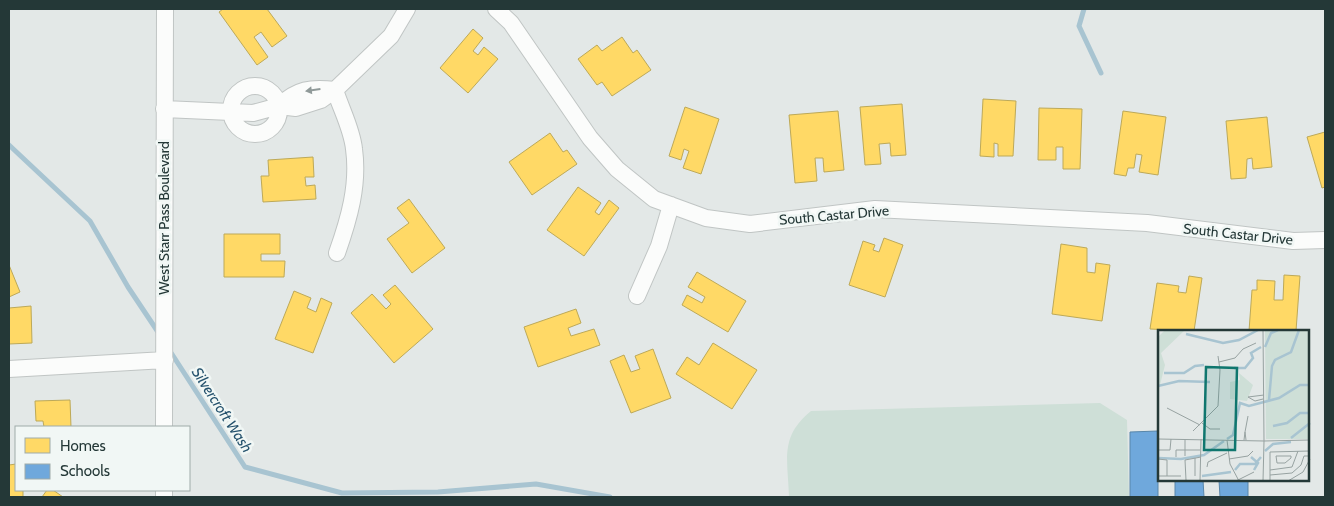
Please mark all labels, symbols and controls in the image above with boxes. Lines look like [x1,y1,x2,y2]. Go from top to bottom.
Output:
one-way arrow [305,86,321,94]
street label: West Starr Pass Boulevard [155,141,173,295]
street label: South Castar Drive [778,201,890,229]
street label: South Castar Drive [1182,219,1294,249]
inset map [1158,330,1309,481]
water label: Silvercroft Wash [188,364,256,456]
legend [15,426,190,491]
text: Homes [60,437,106,455]
text: Schools [60,462,110,480]

